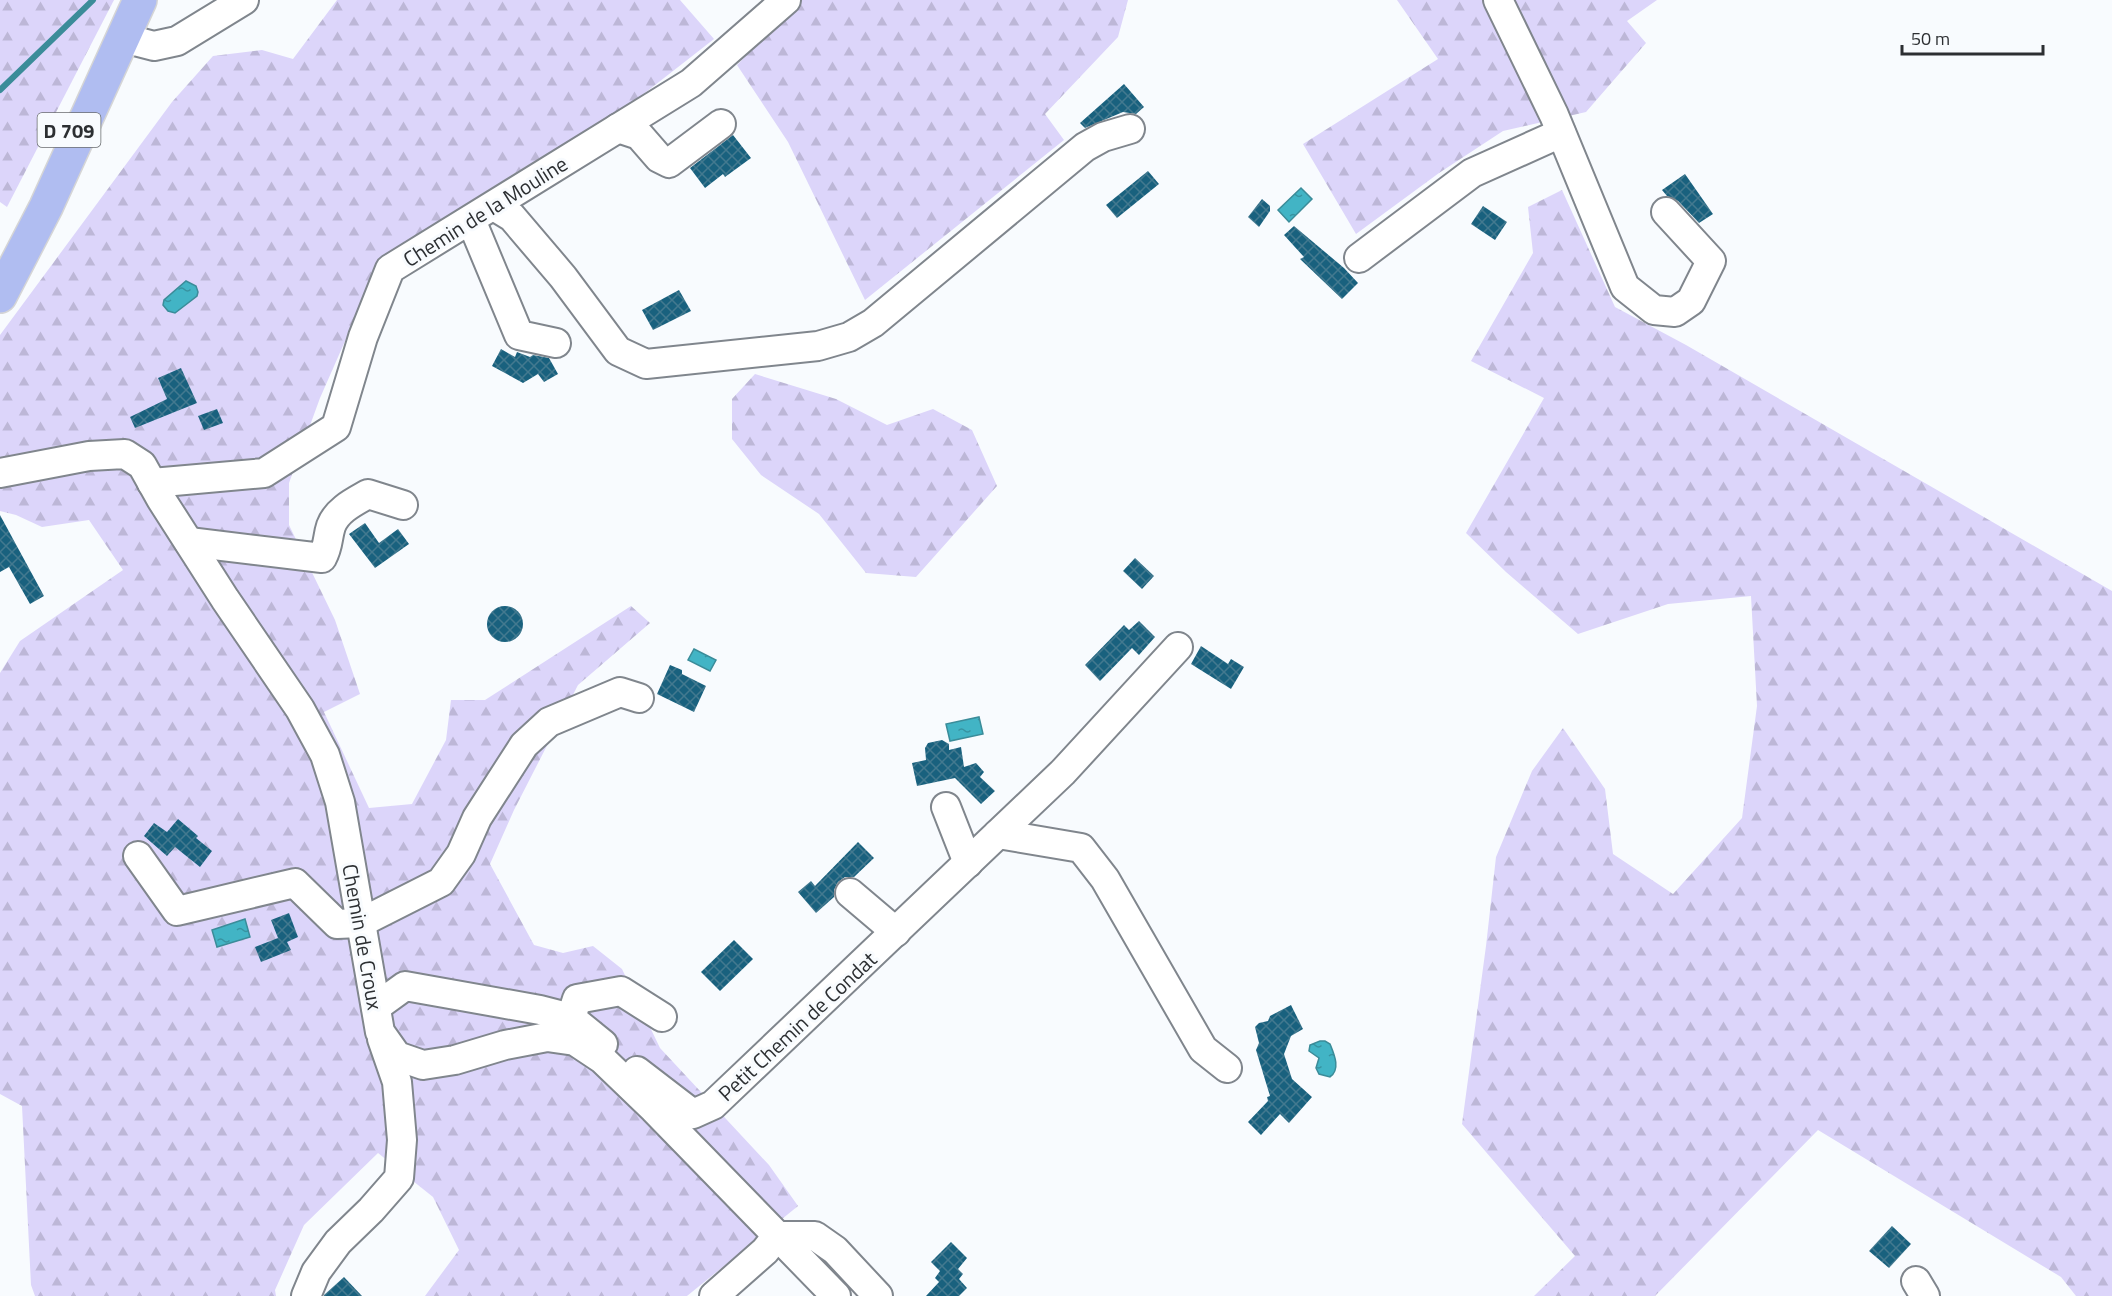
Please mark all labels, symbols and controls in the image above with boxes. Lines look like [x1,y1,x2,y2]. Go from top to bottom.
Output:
scale bar [1902,18,2043,56]
text: 50 m [1911,25,1950,52]
road number: D 709 [38,113,100,147]
street label: Chemin de la Mouline [396,147,574,275]
street label: Chemin de Croux [334,861,392,1013]
street label: Petit Chemin de Condat [710,943,884,1108]

